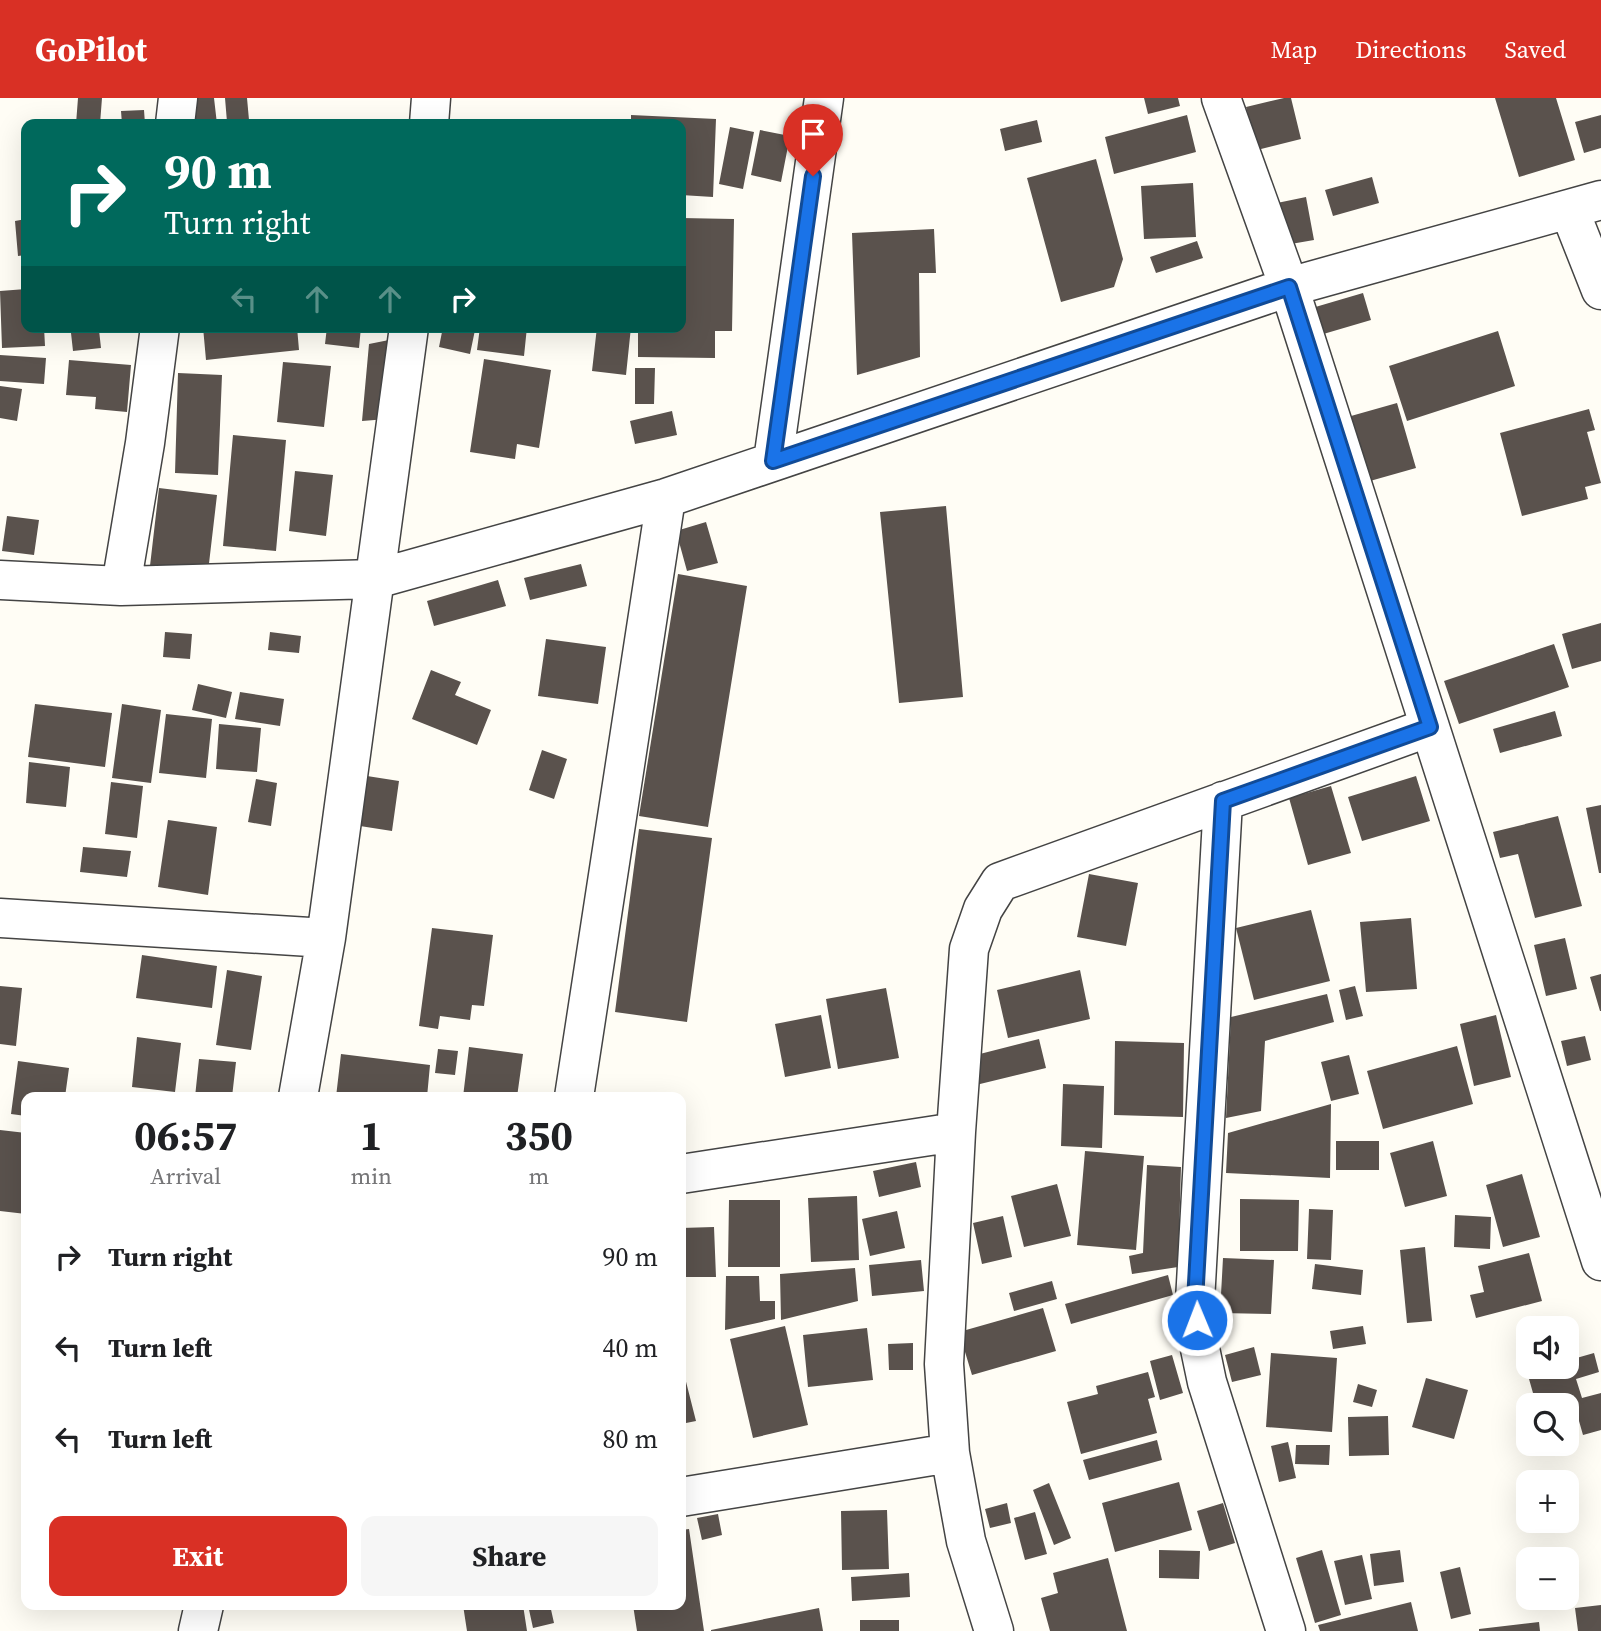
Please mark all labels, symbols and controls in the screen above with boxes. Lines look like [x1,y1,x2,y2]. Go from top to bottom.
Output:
text: GoPilot [35,27,147,72]
text: Map [1270,33,1317,66]
text: Directions [1355,33,1466,66]
text: Saved [1504,33,1566,66]
pin [783,104,843,176]
icon: arrive [794,115,832,153]
text: 90 m [164,137,272,204]
icon: right [49,147,140,238]
text: Turn right [164,201,310,245]
icon: left [225,280,263,318]
icon: ahead [298,280,336,318]
icon: ahead [371,280,409,318]
icon: right [444,280,482,318]
text: 06:57 [134,1106,238,1164]
text: 1 [360,1106,383,1164]
text: 350 [505,1106,573,1164]
text: Arrival [150,1160,221,1192]
text: min [350,1160,392,1192]
text: m [529,1160,549,1192]
icon: right [49,1238,87,1276]
text: Turn right [108,1239,232,1275]
text: 90 m [603,1239,658,1275]
position arrow [1160,1283,1234,1357]
map controls [1516,1316,1579,1610]
button: sound [1516,1316,1579,1379]
icon: left [49,1329,87,1367]
text: Turn left [108,1330,212,1366]
text: 40 m [603,1330,658,1366]
button: search [1516,1393,1579,1456]
icon: left [49,1420,87,1458]
text: Turn left [108,1421,212,1457]
text: 80 m [603,1421,658,1457]
button: + [1516,1470,1579,1533]
button: Exit [49,1516,347,1596]
button: Share [361,1516,658,1596]
button: − [1516,1547,1579,1610]

